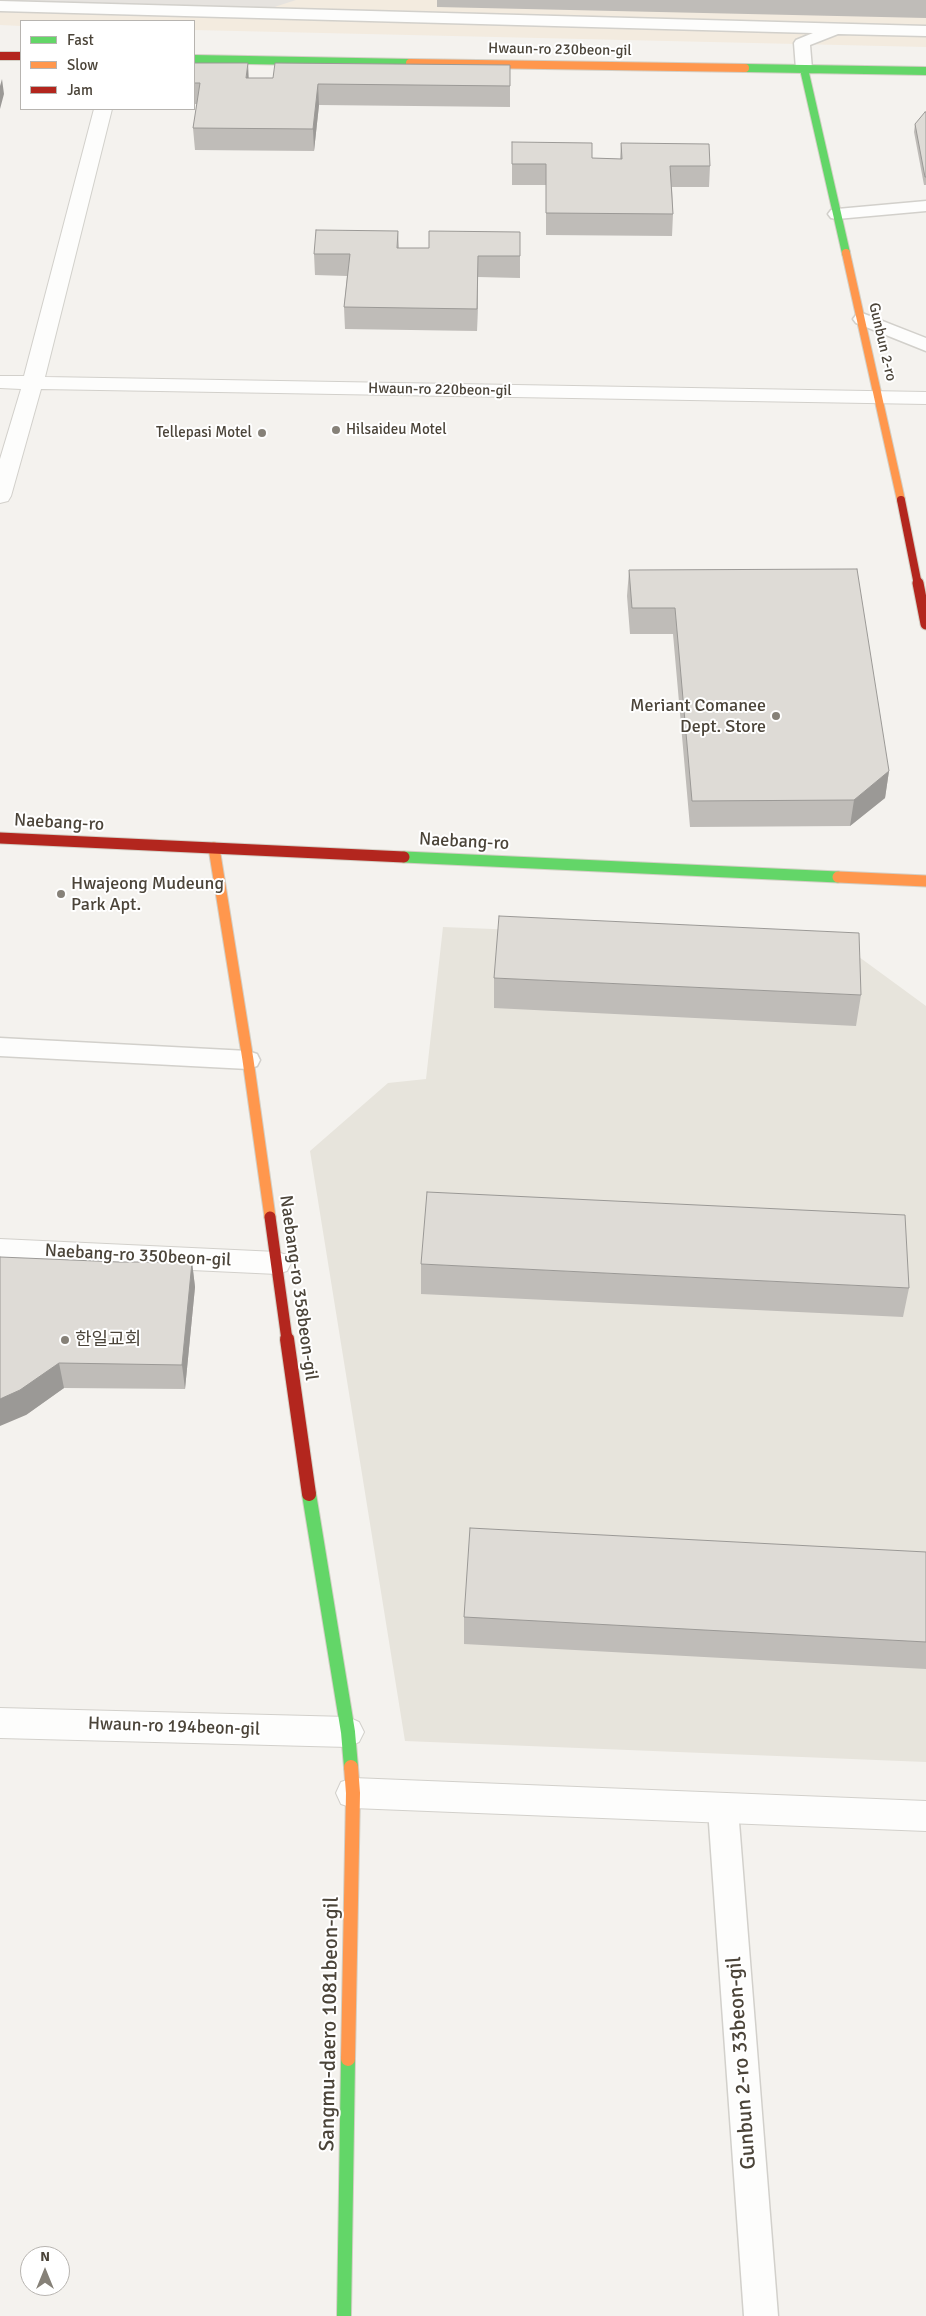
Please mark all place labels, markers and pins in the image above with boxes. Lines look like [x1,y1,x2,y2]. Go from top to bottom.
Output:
place label: Hilsaideu Motel [346,421,447,439]
place label: Tellepasi Motel [156,424,252,442]
marker: Hilsaideu Motel [330,424,342,436]
marker: Tellepasi Motel [256,427,268,439]
place label: Meriant Comanee Dept. Store [630,695,766,738]
marker: Meriant Comanee Dept. Store [770,710,782,722]
place label: Hwajeong Mudeung Park Apt. [71,873,224,916]
marker: Hwajeong Mudeung Park Apt. [55,888,67,900]
place label: 한일교회 [75,1329,141,1351]
marker: 한일교회 [59,1334,71,1346]

